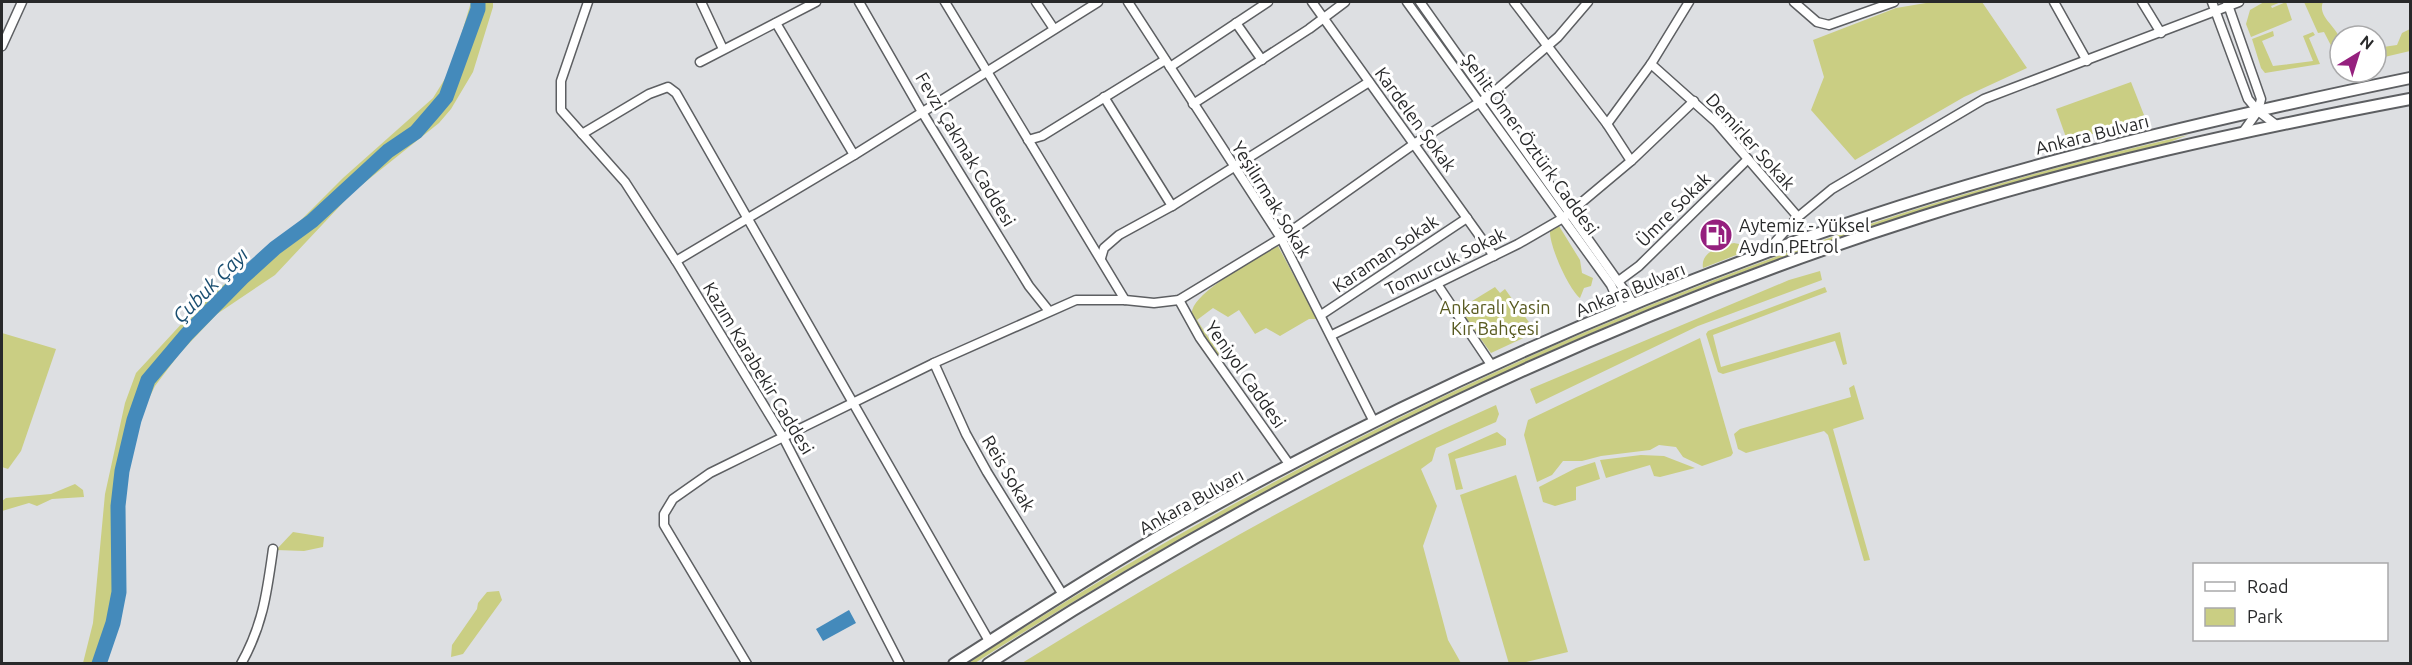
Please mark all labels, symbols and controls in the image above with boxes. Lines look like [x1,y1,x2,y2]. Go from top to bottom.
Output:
north arrow [2328,24,2388,84]
text: N [2357,31,2377,53]
street label: Şehit Ömer Öztürk Caddesi [1459,50,1603,238]
street label: Kardelen Sokak [1371,63,1461,175]
street label: Fevzi Çakmak Caddesi [912,68,1020,230]
street label: Demirler Sokak [1703,89,1799,193]
street label: Ankara Bulvarı [2033,110,2151,158]
street label: Yeşilırmak Sokak [1228,137,1316,261]
street label: Ümre Sokak [1632,168,1714,250]
street label: Karaman Sokak [1328,210,1442,296]
place label: Aytemiz - Yüksel Aydın PEtrol [1739,215,1870,256]
fuel station icon: Aytemiz - Yüksel Aydın PEtrol [1698,217,1734,253]
street label: Tomurcuk Sokak [1382,223,1508,299]
water label: Çubuk Çayı [168,243,252,327]
street label: Ankara Bulvarı [1572,258,1688,320]
street label: Kazım Karabekir Caddesi [700,278,818,458]
park label: Ankaralı Yasin Kır Bahçesi [1439,297,1551,338]
street label: Yeniyol Caddesi [1202,317,1290,431]
street label: Reis Sokak [979,432,1039,514]
street label: Ankara Bulvarı [1135,464,1247,538]
legend [2193,563,2388,641]
text: Road [2247,576,2289,596]
text: Park [2247,606,2283,626]

